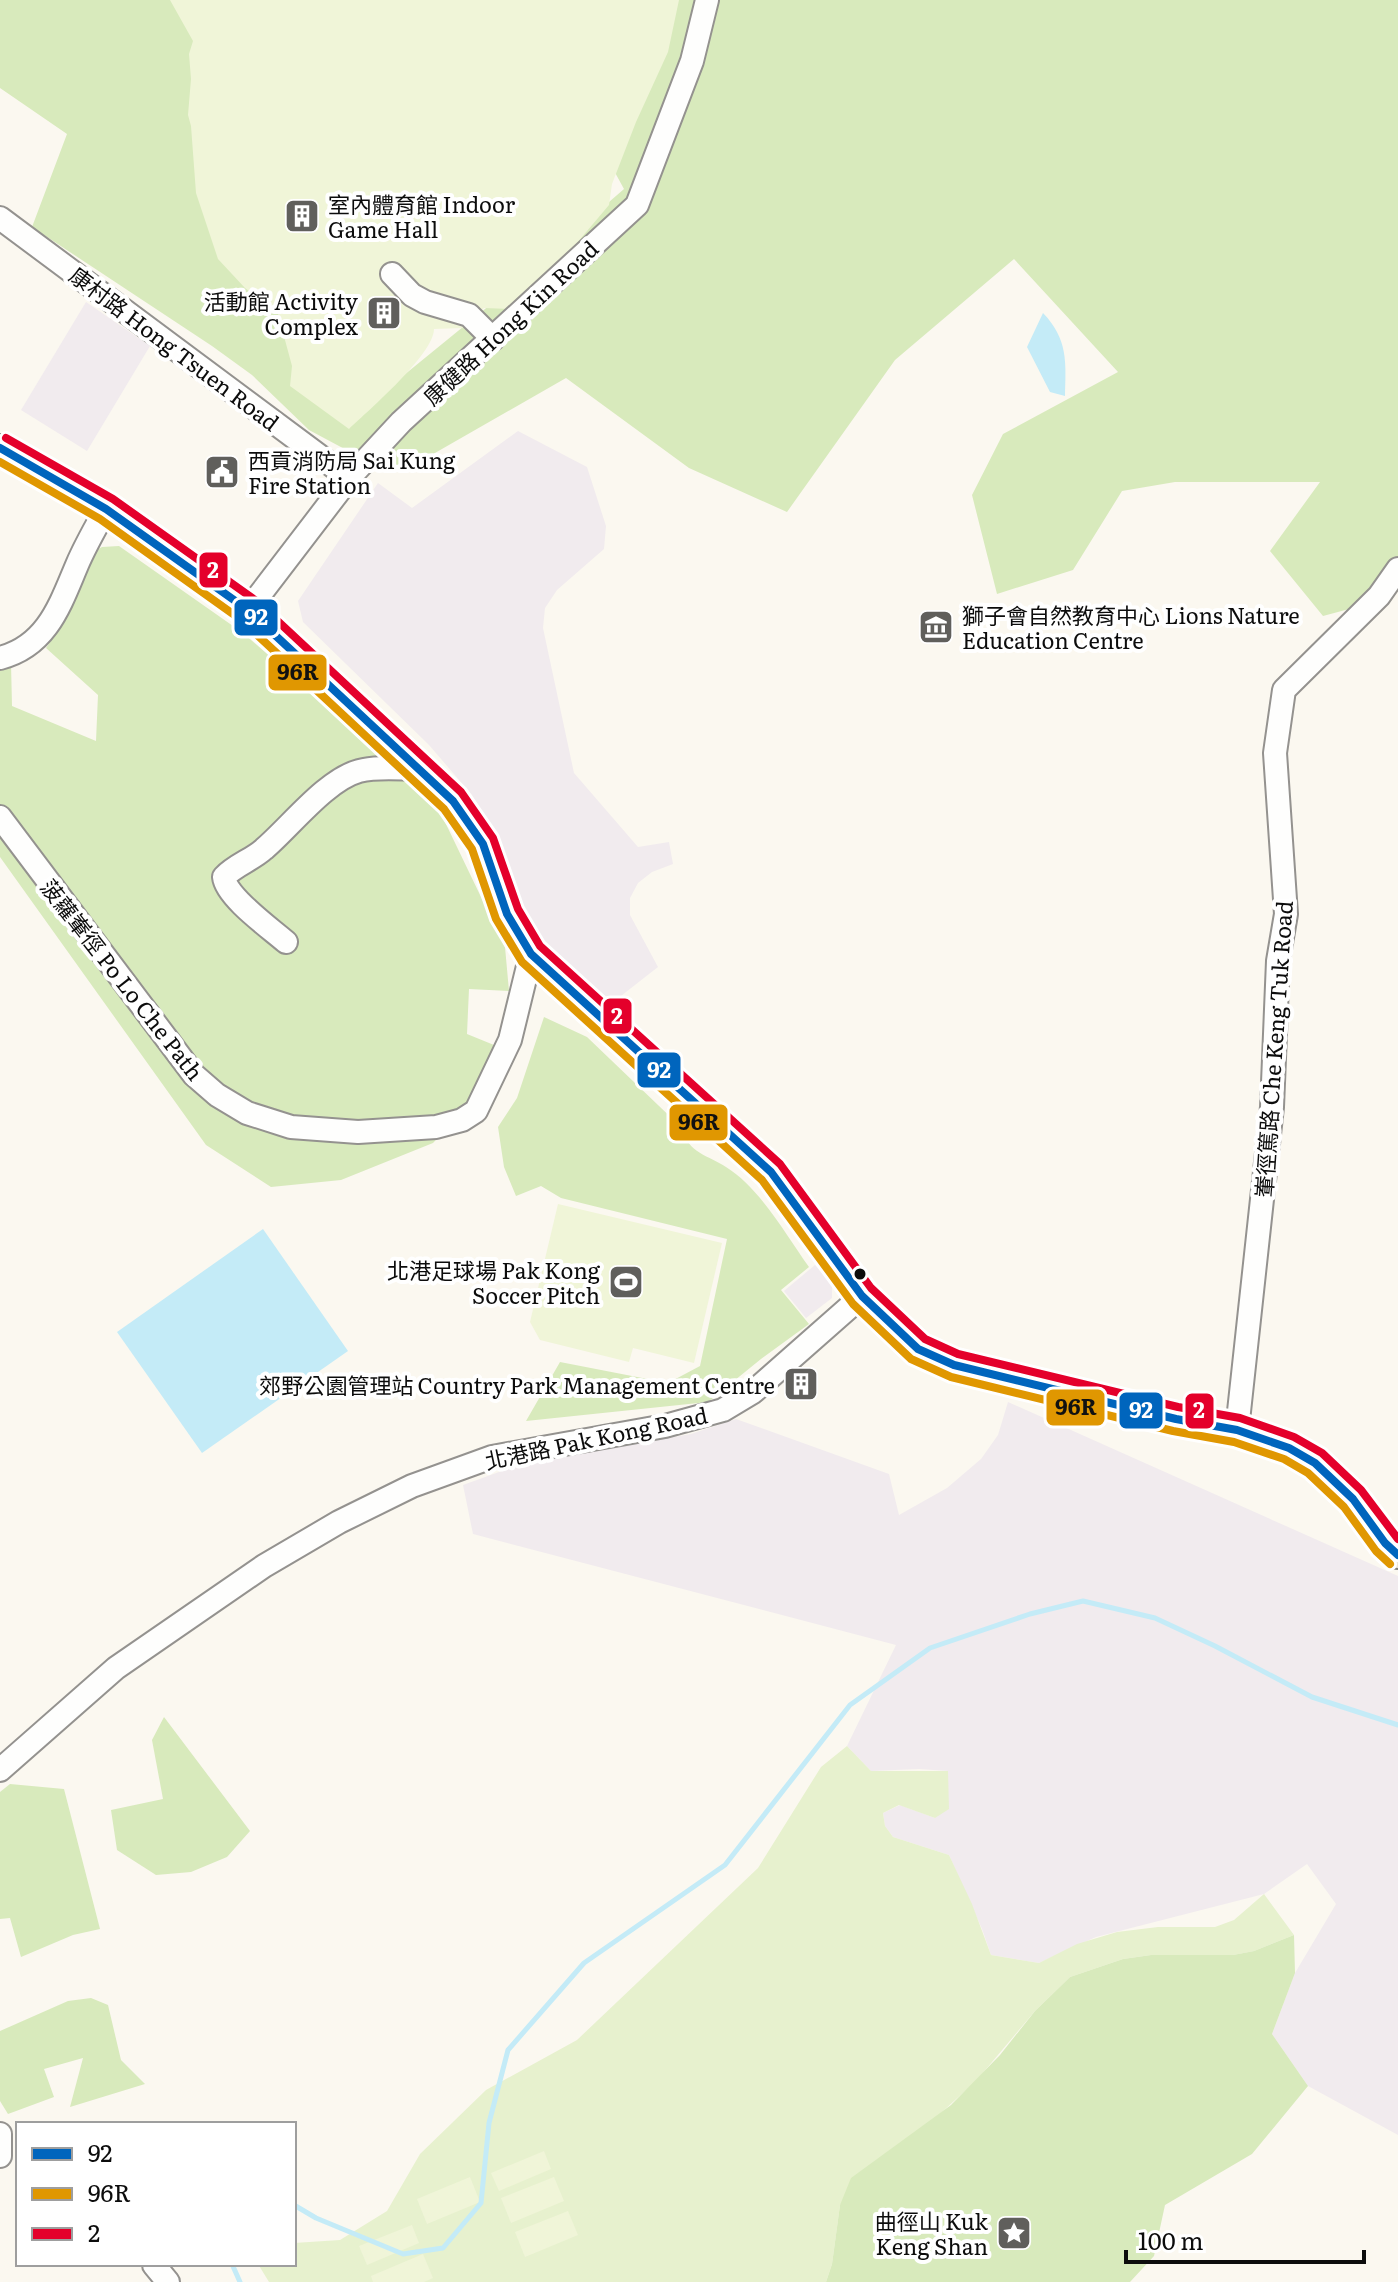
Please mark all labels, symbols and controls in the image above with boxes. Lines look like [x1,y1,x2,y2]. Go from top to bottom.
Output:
place label: 室內體育館 Indoor Game Hall [328,187,516,245]
building icon: 室內體育館 Indoor Game Hall [283,197,321,235]
street label: 康健路 Hong Kin Road [415,232,605,412]
street label: 康村路 Hong Tsuen Road [63,258,287,438]
place label: 活動館 Activity Complex [204,284,359,342]
building icon: 活動館 Activity Complex [365,294,403,332]
place label: 西貢消防局 Sai Kung Fire Station [248,443,456,501]
public building icon: 西貢消防局 Sai Kung Fire Station [203,453,241,491]
line badge: 2 [198,551,229,589]
text: 2 [207,552,219,585]
line badge: 92 [233,598,279,637]
place label: 獅子會自然教育中心 Lions Nature Education Centre [962,598,1300,656]
text: 92 [244,599,268,632]
museum icon: 獅子會自然教育中心 Lions Nature Education Centre [917,608,955,646]
line badge: 96R [267,653,328,692]
text: 96R [277,654,320,687]
street label: 菠蘿輋徑 Po Lo Che Path [34,871,212,1087]
street label: 輋徑篤路 Che Keng Tuk Road [1246,900,1300,1198]
line badge: 2 [602,997,633,1035]
text: 2 [611,998,623,1031]
line badge: 92 [636,1051,682,1089]
text: 92 [647,1052,671,1085]
line badge: 96R [668,1103,729,1142]
text: 96R [678,1104,721,1137]
place label: 北港足球場 Pak Kong Soccer Pitch [387,1253,601,1311]
sports icon: 北港足球場 Pak Kong Soccer Pitch [607,1263,645,1301]
unlabelled marker [852,1266,868,1282]
building icon: 郊野公園管理站 Country Park Management Centre [782,1365,820,1403]
place label: 郊野公園管理站 Country Park Management Centre [259,1368,775,1401]
line badge: 96R [1045,1388,1106,1427]
text: 96R [1055,1389,1098,1422]
line badge: 92 [1118,1391,1164,1430]
text: 92 [1129,1392,1153,1425]
line badge: 2 [1184,1392,1215,1430]
text: 2 [1193,1392,1205,1425]
street label: 北港路 Pak Kong Road [482,1397,710,1477]
legend [16,2122,296,2266]
text: 92 [88,2134,112,2169]
text: 96R [88,2174,131,2209]
place label: 曲徑山 Kuk Keng Shan [875,2204,989,2262]
text: 2 [88,2214,100,2249]
place icon: 曲徑山 Kuk Keng Shan [995,2214,1033,2252]
scale bar [1126,2214,1364,2264]
text: 100 m [1138,2222,1204,2257]

